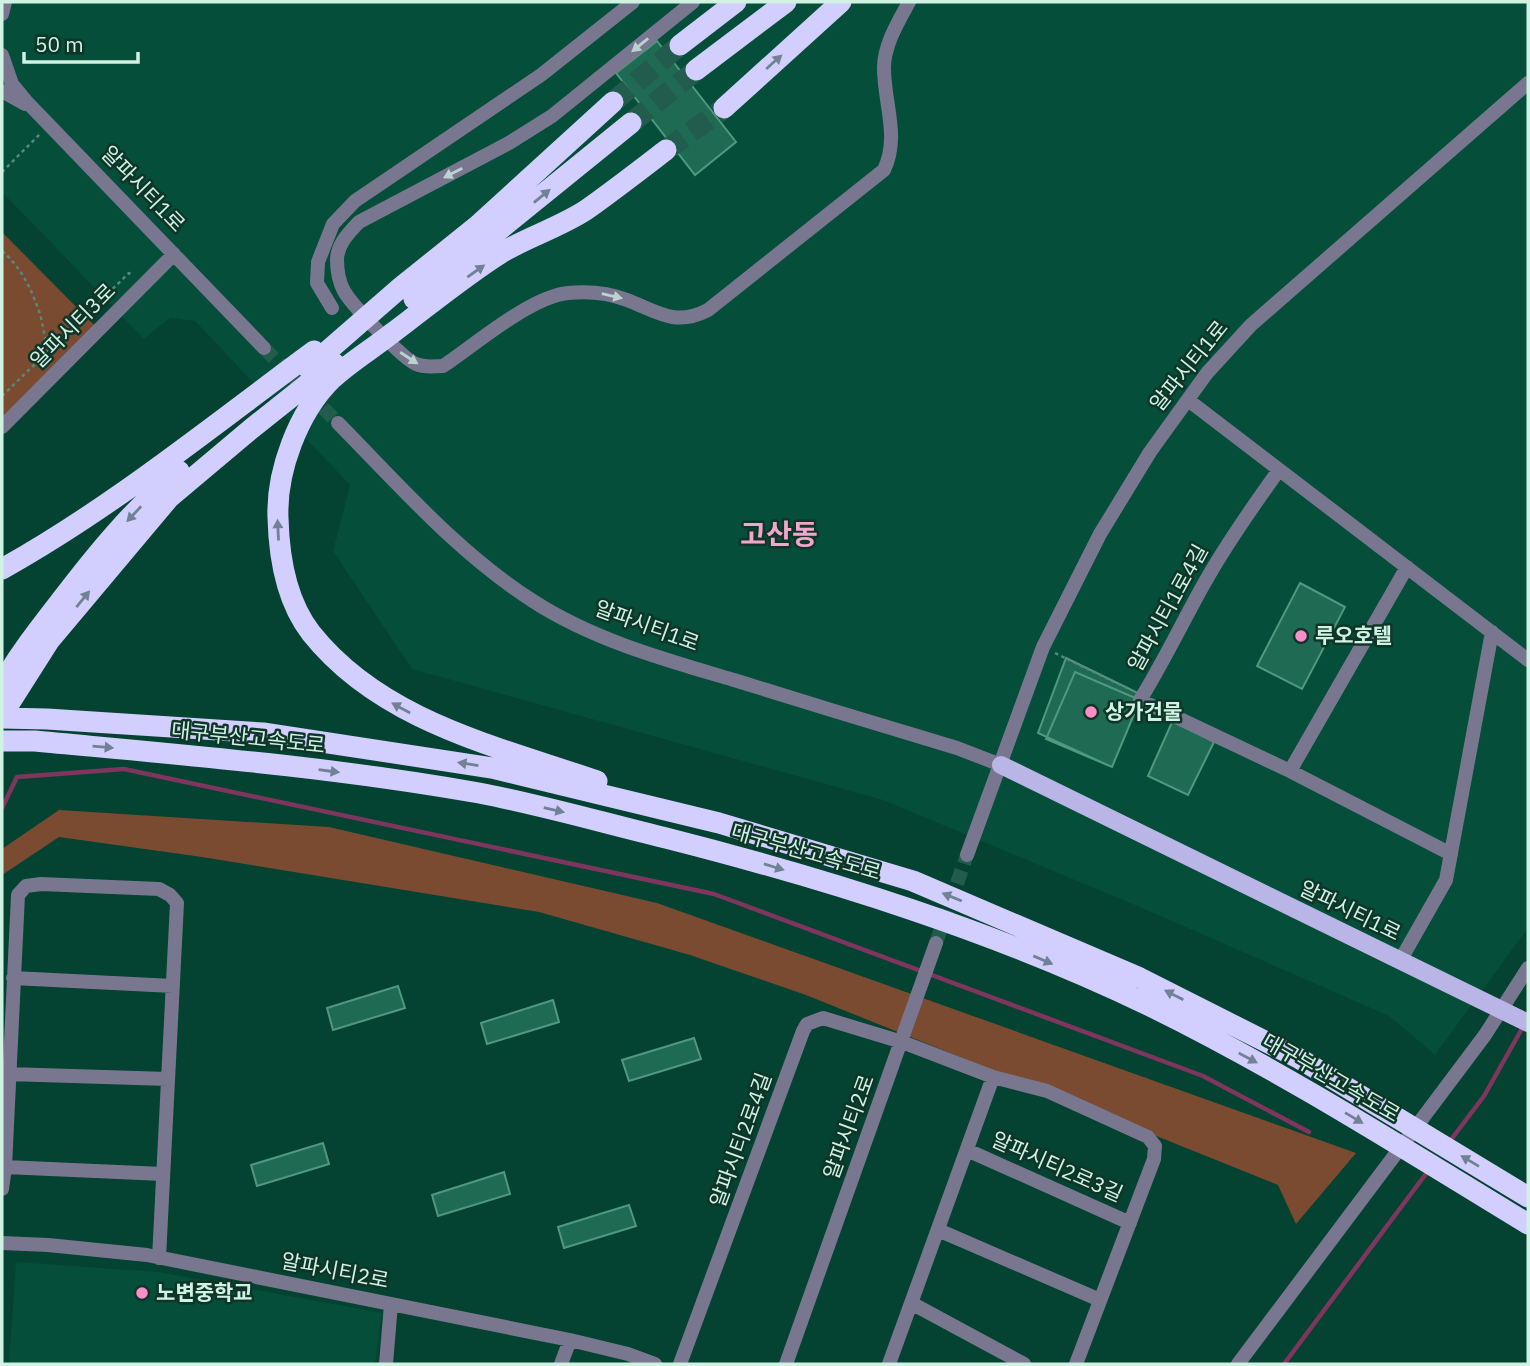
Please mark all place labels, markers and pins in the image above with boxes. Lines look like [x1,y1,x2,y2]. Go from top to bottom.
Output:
place label: 루오호텔 [1315,621,1392,649]
marker: 루오호텔 [1293,628,1309,644]
place label: 상가건물 [1105,697,1182,725]
marker: 상가건물 [1083,704,1099,720]
place label: 노변중학교 [156,1278,253,1306]
marker: 노변중학교 [134,1285,150,1301]

